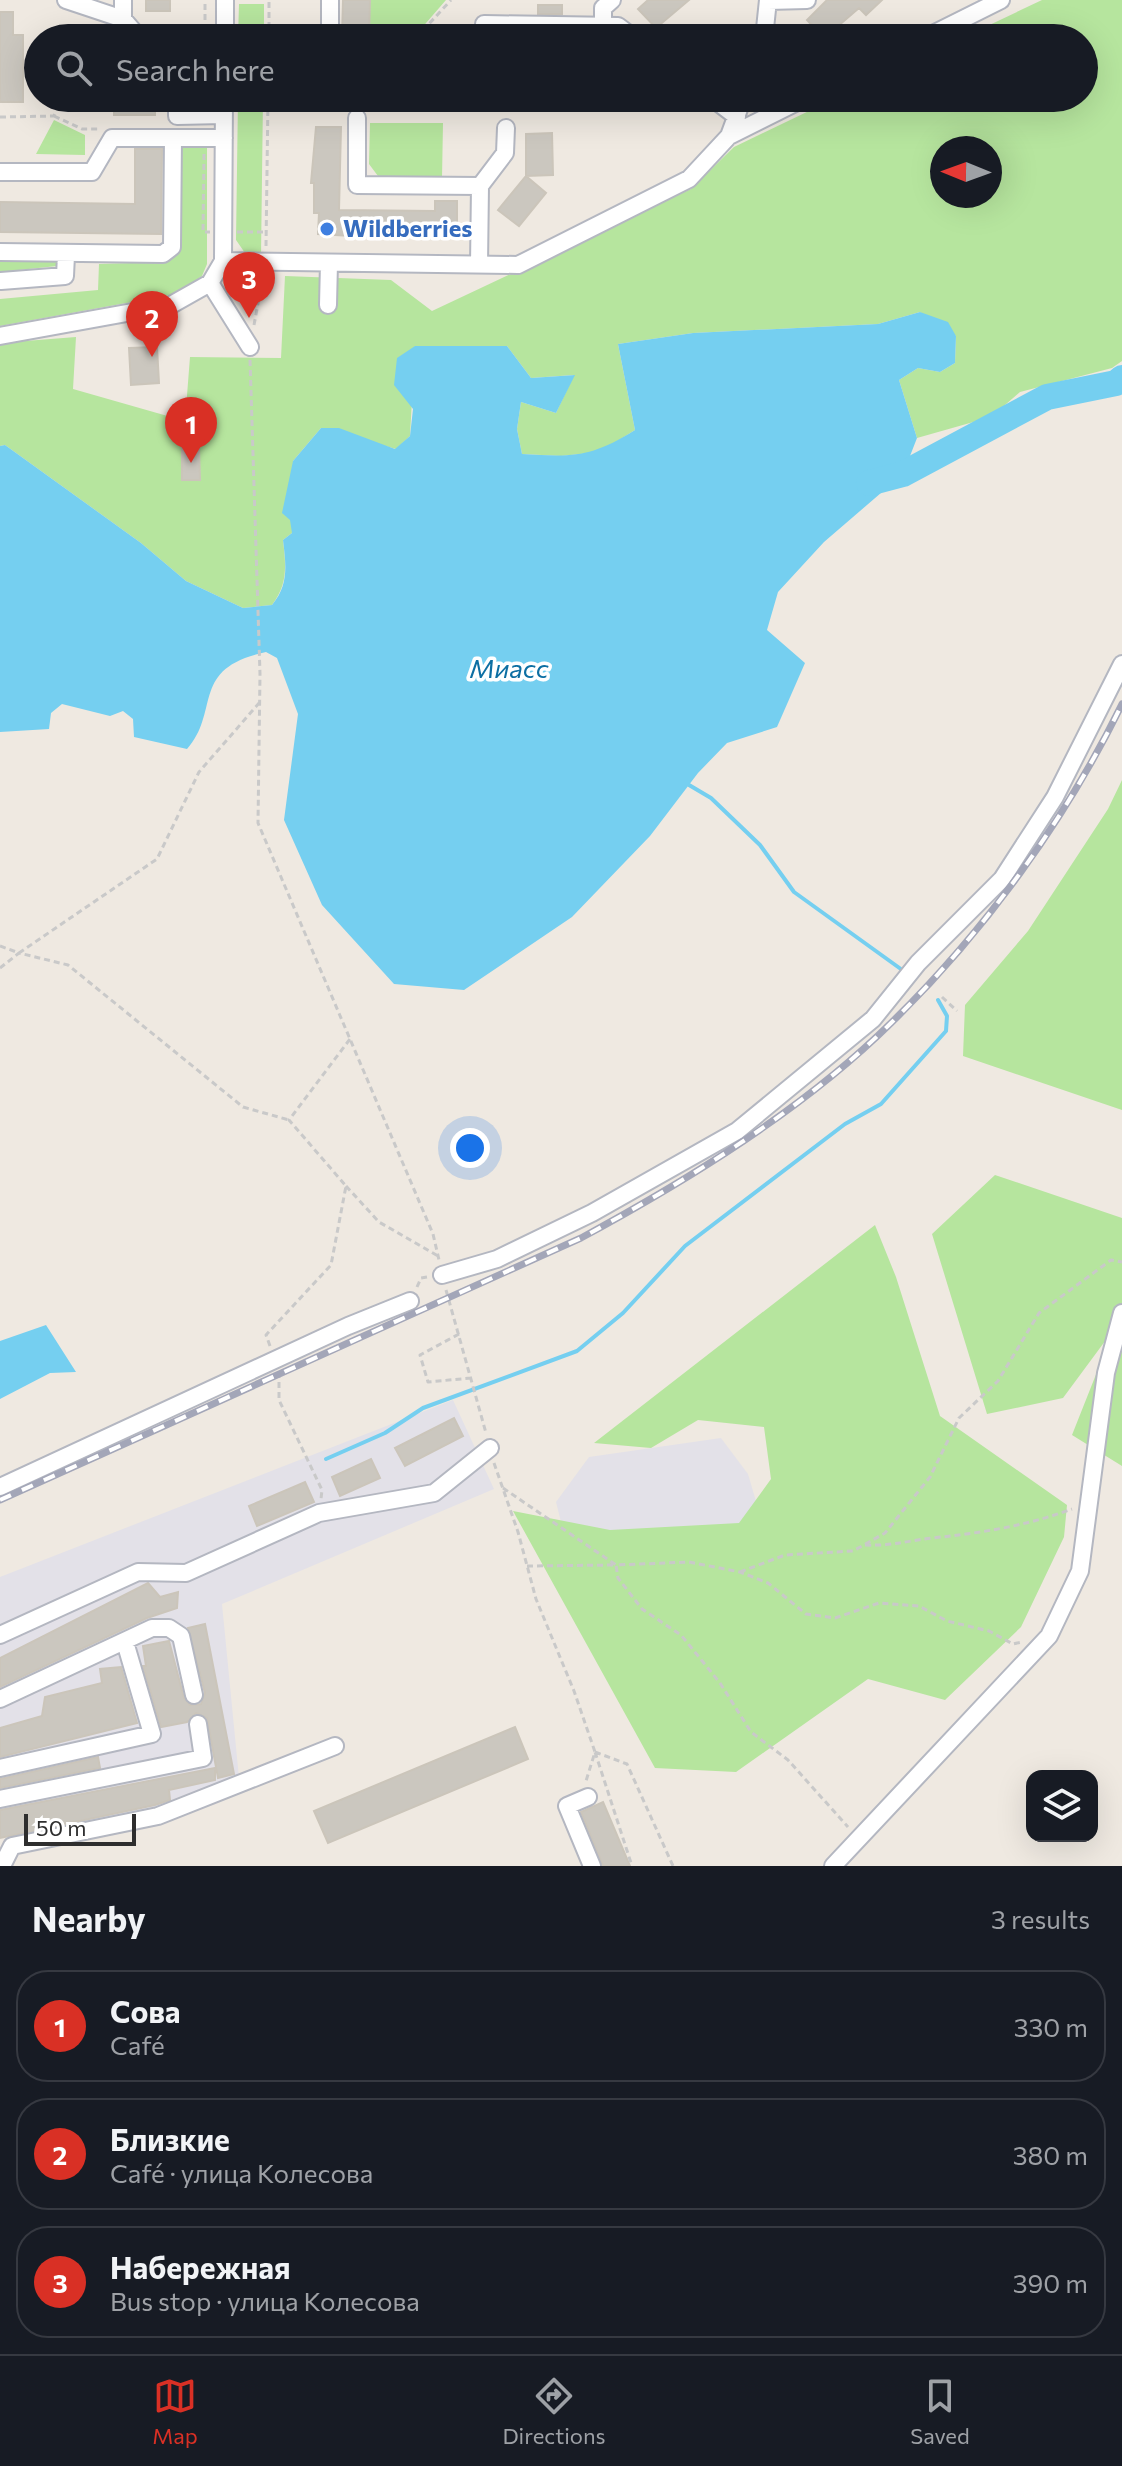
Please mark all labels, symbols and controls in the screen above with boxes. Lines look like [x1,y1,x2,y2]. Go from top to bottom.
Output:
search box [24,24,1098,112]
icon: search [52,46,96,90]
text: Search here [116,50,275,87]
north arrow [930,136,1002,208]
place label: Wildberries [343,213,473,242]
marker: Wildberries [318,220,336,238]
pin: 3 [223,252,275,318]
pin: 2 [126,291,178,357]
pin: 1 [165,397,217,463]
water label: Миасс [469,652,549,683]
your location [450,1128,490,1168]
map controls [1026,1770,1098,1842]
button: layers [1026,1770,1098,1842]
scale bar [24,1810,136,1846]
text: 50 m [36,1814,86,1841]
text: Nearby [32,1897,146,1939]
text: 3 results [991,1903,1090,1934]
text: Сова [110,1992,181,2029]
text: 1 [54,2011,66,2042]
text: 330 m [1014,2011,1088,2042]
text: Café [110,2029,165,2060]
text: Близкие [110,2120,230,2157]
text: 2 [53,2139,67,2170]
text: 380 m [1013,2139,1088,2170]
text: Café · улица Колесова [110,2157,373,2188]
text: Набережная [110,2248,291,2285]
text: 3 [52,2267,68,2298]
text: 390 m [1013,2267,1088,2298]
text: Bus stop · улица Колесова [110,2285,420,2316]
tab: Map [152,2374,198,2449]
tab: Directions [502,2374,606,2449]
tab: Saved [910,2374,970,2449]

